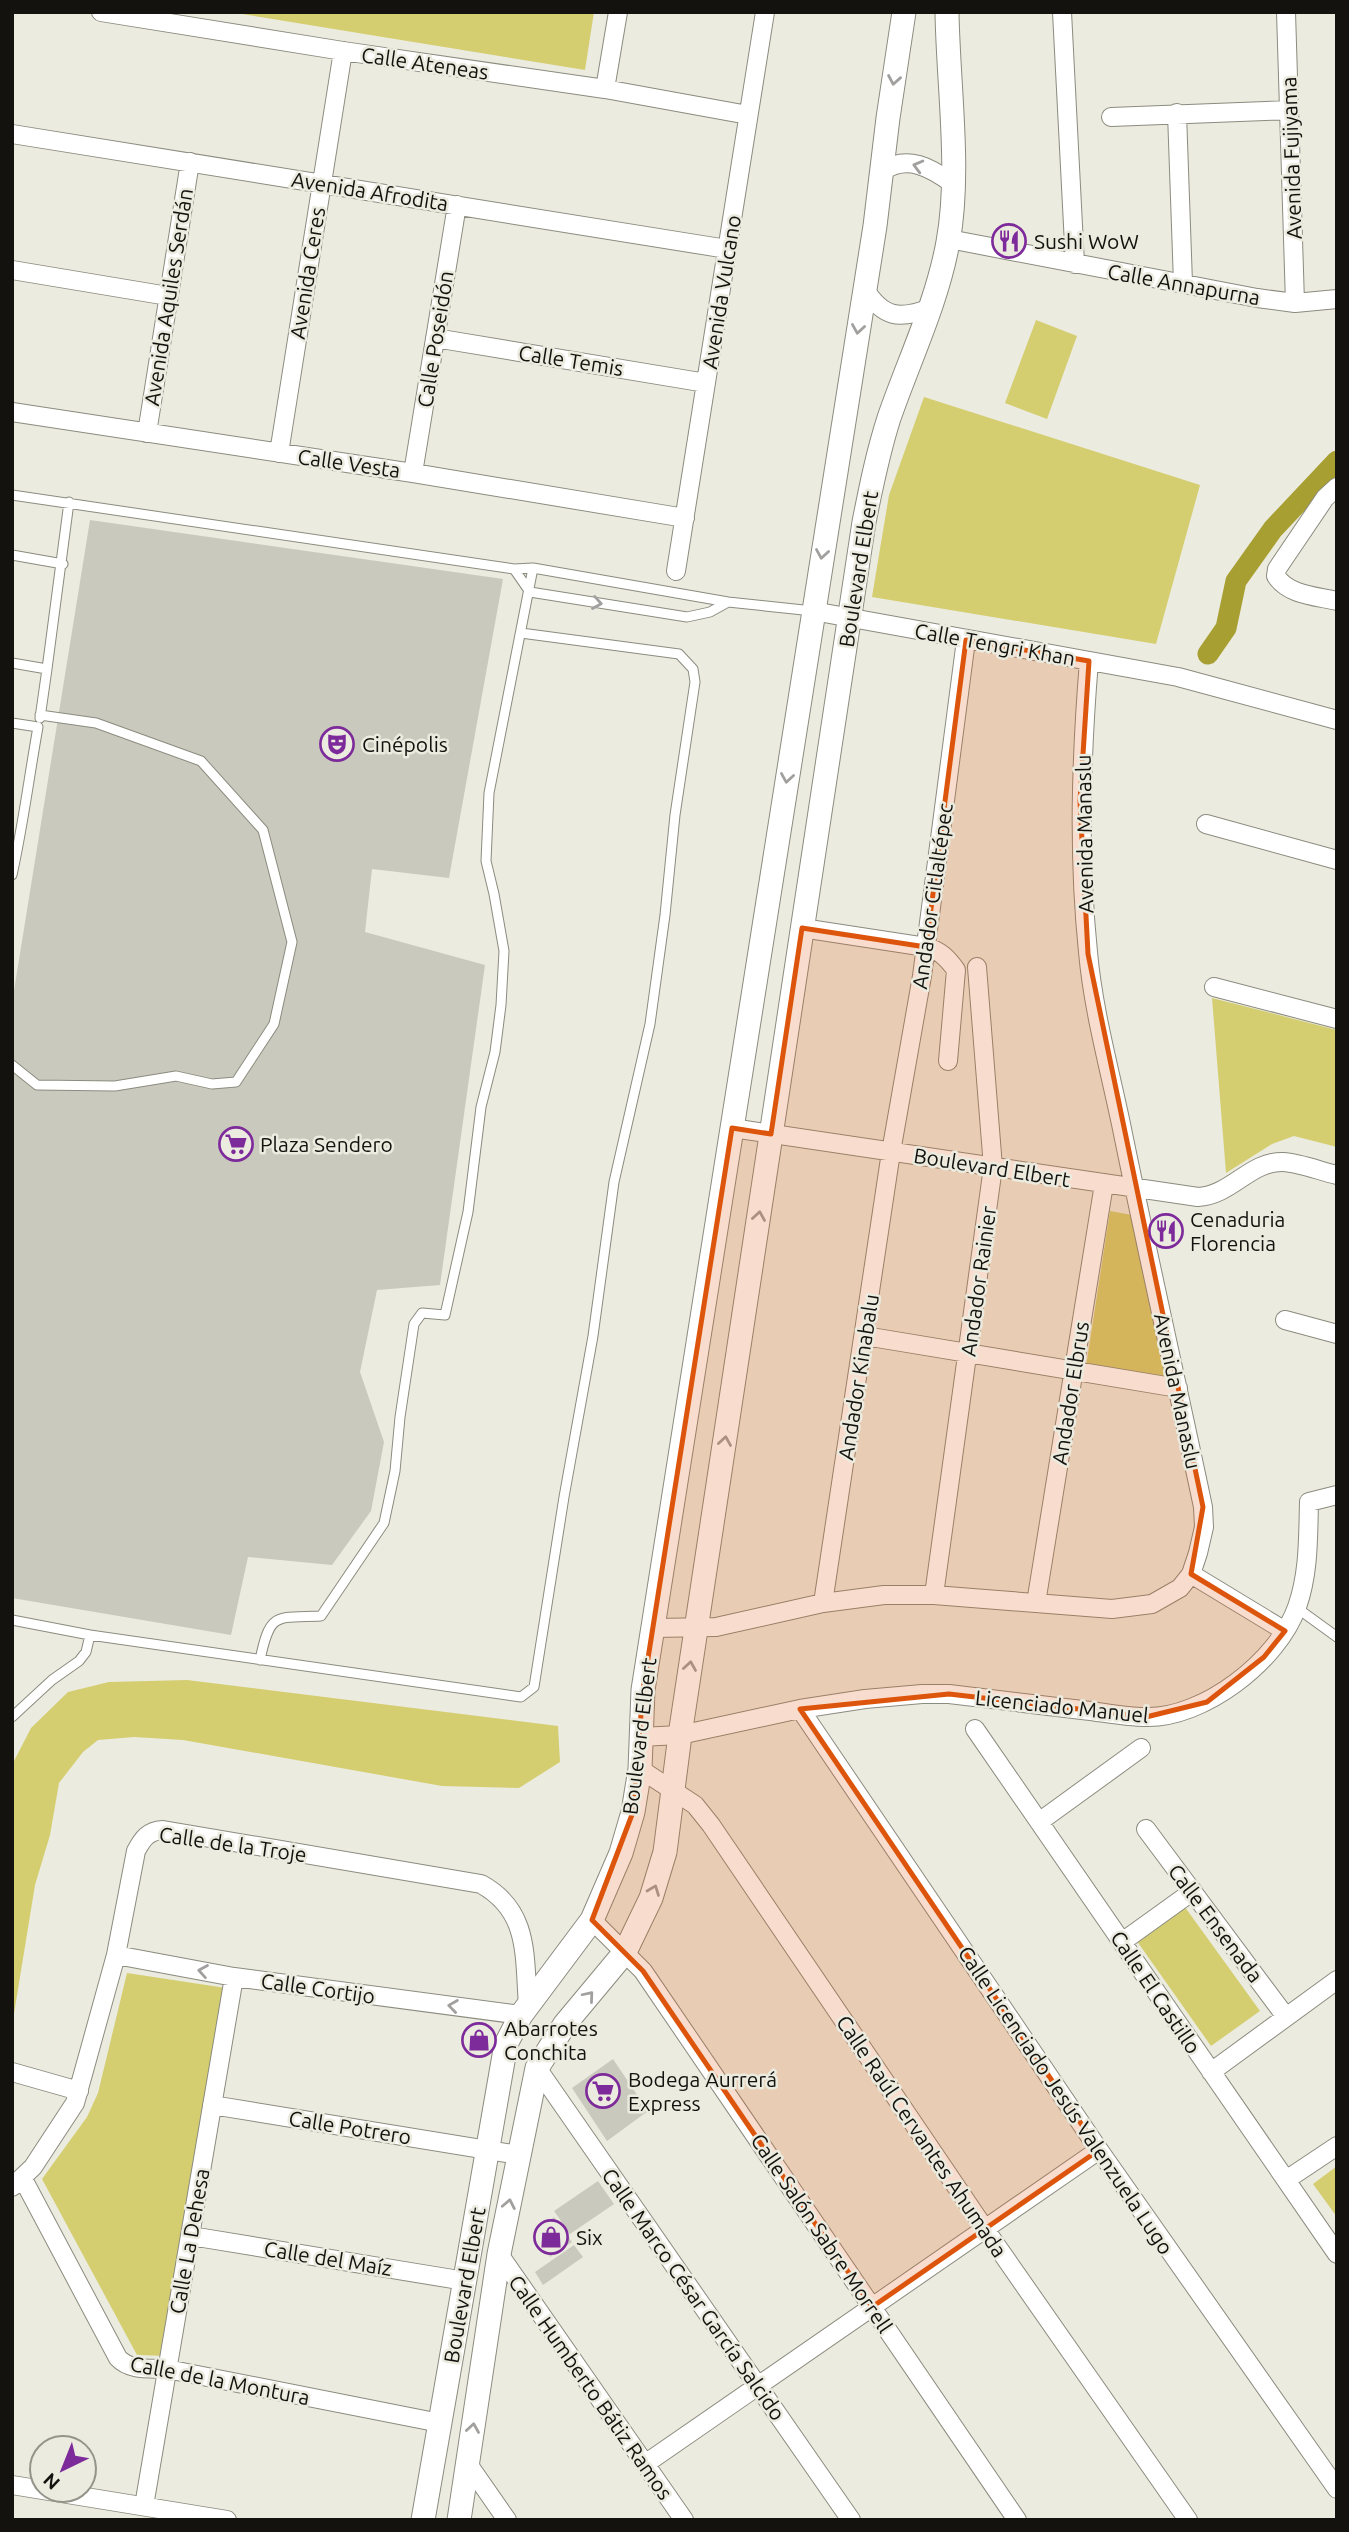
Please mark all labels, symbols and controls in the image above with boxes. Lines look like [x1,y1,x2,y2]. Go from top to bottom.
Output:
street label: Calle Ateneas [360,42,490,84]
one-way arrow [887,74,902,86]
street label: Avenida Fujiyama [1276,76,1306,240]
one-way arrow [913,160,925,174]
street label: Avenida Afrodita [290,167,450,215]
street label: Avenida Aquiles Serdán [139,187,197,407]
street label: Avenida Ceres [285,205,329,341]
street label: Avenida Vulcano [697,213,745,371]
restaurant icon: Sushi WoW [990,222,1028,260]
place label: Sushi WoW [1034,229,1139,253]
street label: Calle Annapurna [1106,259,1262,309]
street label: Calle Poseidón [412,269,458,409]
one-way arrow [851,323,866,335]
street label: Calle Temis [517,340,625,380]
street label: Calle Vesta [296,444,402,482]
street label: Boulevard Elbert [834,489,882,649]
one-way arrow [815,548,830,560]
one-way arrow [591,595,603,610]
street label: Calle Tengri Khan [913,618,1077,670]
theatre icon: Cinépolis [318,725,356,763]
place label: Cinépolis [362,732,448,756]
street label: Avenida Manaslu [1071,755,1097,913]
one-way arrow [780,773,795,784]
street label: Andador Citlaltépec [907,801,957,991]
supermarket icon: Plaza Sendero [217,1125,255,1163]
place label: Plaza Sendero [260,1132,393,1156]
street label: Boulevard Elbert [912,1143,1072,1191]
street label: Andador Rainier [956,1204,1000,1358]
place label: Cenaduria Florencia [1190,1207,1285,1255]
one-way arrow [751,1210,766,1222]
restaurant icon: Cenaduria Florencia [1147,1212,1185,1250]
street label: Andador Kinabalu [833,1292,883,1462]
street label: Avenida Manaslu [1150,1311,1206,1471]
street label: Andador Elbrus [1047,1320,1093,1466]
one-way arrow [717,1435,732,1447]
street label: Boulevard Elbert [617,1656,661,1816]
one-way arrow [683,1660,698,1672]
street label: Licenciado Manuel [974,1685,1150,1727]
street label: Calle de la Troje [158,1822,308,1866]
street label: Calle Ensenada [1164,1859,1268,1987]
one-way arrow [646,1885,660,1897]
street label: Calle El Castillo [1106,1926,1206,2058]
street label: Calle Licenciado Jesús Valenzuela Lugo [954,1941,1178,2259]
one-way arrow [198,1964,209,1979]
street label: Calle Cortijo [259,1968,377,2008]
one-way arrow [581,1991,593,2004]
one-way arrow [447,1998,459,2013]
street label: Calle Raúl Cervantes Ahumada [832,2011,1012,2261]
place label: Abarrotes Conchita [504,2016,598,2064]
shop icon: Abarrotes Conchita [460,2021,498,2059]
place label: Bodega Aurrerá Express [628,2067,777,2115]
supermarket icon: Bodega Aurrerá Express [584,2072,622,2110]
street label: Calle Potrero [287,2105,413,2149]
street label: Calle Salón Sabre Morrell [746,2129,898,2337]
street label: Calle Marco César García Salcido [598,2163,790,2425]
street label: Calle La Dehesa [164,2166,214,2316]
one-way arrow [501,2198,516,2210]
street label: Boulevard Elbert [438,2205,490,2365]
shop icon: Six [532,2218,570,2256]
place label: Six [576,2225,603,2249]
street label: Calle del Maíz [262,2236,394,2280]
street label: Calle Humberto Bátiz Ramos [504,2270,678,2504]
street label: Calle de la Montura [128,2351,312,2409]
one-way arrow [466,2422,481,2434]
north arrow [28,2434,98,2504]
text: N [39,2469,64,2494]

